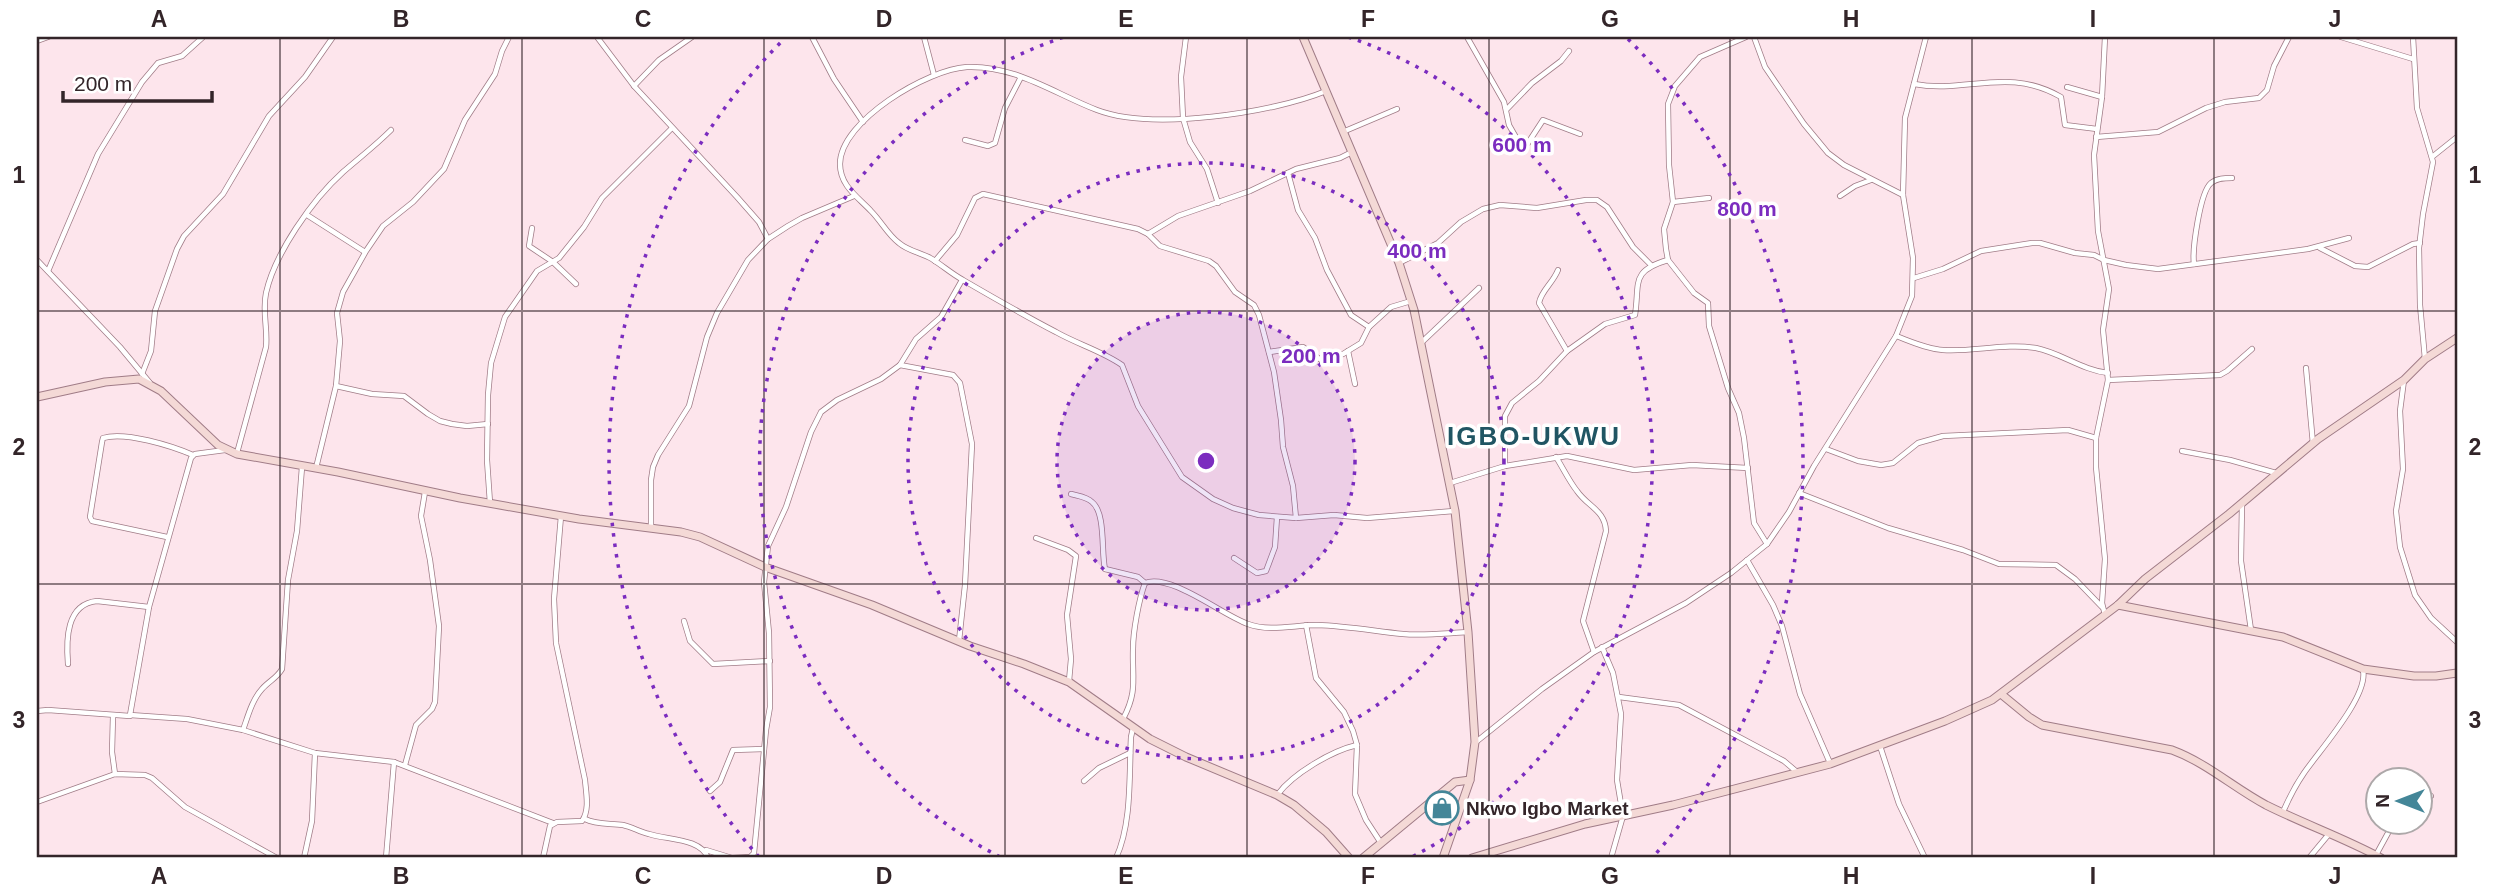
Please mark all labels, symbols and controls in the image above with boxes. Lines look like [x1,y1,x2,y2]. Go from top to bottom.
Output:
text: A [151,6,167,32]
text: B [393,6,409,32]
text: C [635,6,651,32]
text: D [876,6,892,32]
text: E [1118,6,1134,32]
text: F [1361,6,1375,32]
text: G [1601,6,1619,32]
text: H [1843,6,1859,32]
text: I [2090,6,2096,32]
text: J [2329,6,2341,32]
scale bar [63,60,212,104]
text: 200 m [74,72,132,95]
text: 600 m [1492,133,1552,156]
text: 1 [13,162,26,188]
text: 1 [2469,162,2482,188]
text: 800 m [1717,197,1777,220]
text: 400 m [1387,239,1447,262]
text: 200 m [1281,344,1341,367]
district label: IGBO-UKWU [1447,421,1621,451]
text: 2 [13,434,25,460]
text: 2 [2469,434,2481,460]
centre of rings [1194,449,1218,473]
text: 3 [13,707,25,733]
text: 3 [2469,707,2481,733]
north arrow [2364,766,2434,836]
shop icon: Nkwo Igbo Market [1423,789,1461,827]
text: N [2372,794,2393,808]
place label: Nkwo Igbo Market [1466,798,1629,819]
text: A [151,863,167,889]
text: B [393,863,409,889]
text: C [635,863,651,889]
text: D [876,863,892,889]
text: E [1118,863,1134,889]
text: F [1361,863,1375,889]
text: G [1601,863,1619,889]
text: H [1843,863,1859,889]
text: I [2090,863,2096,889]
text: J [2329,863,2341,889]

